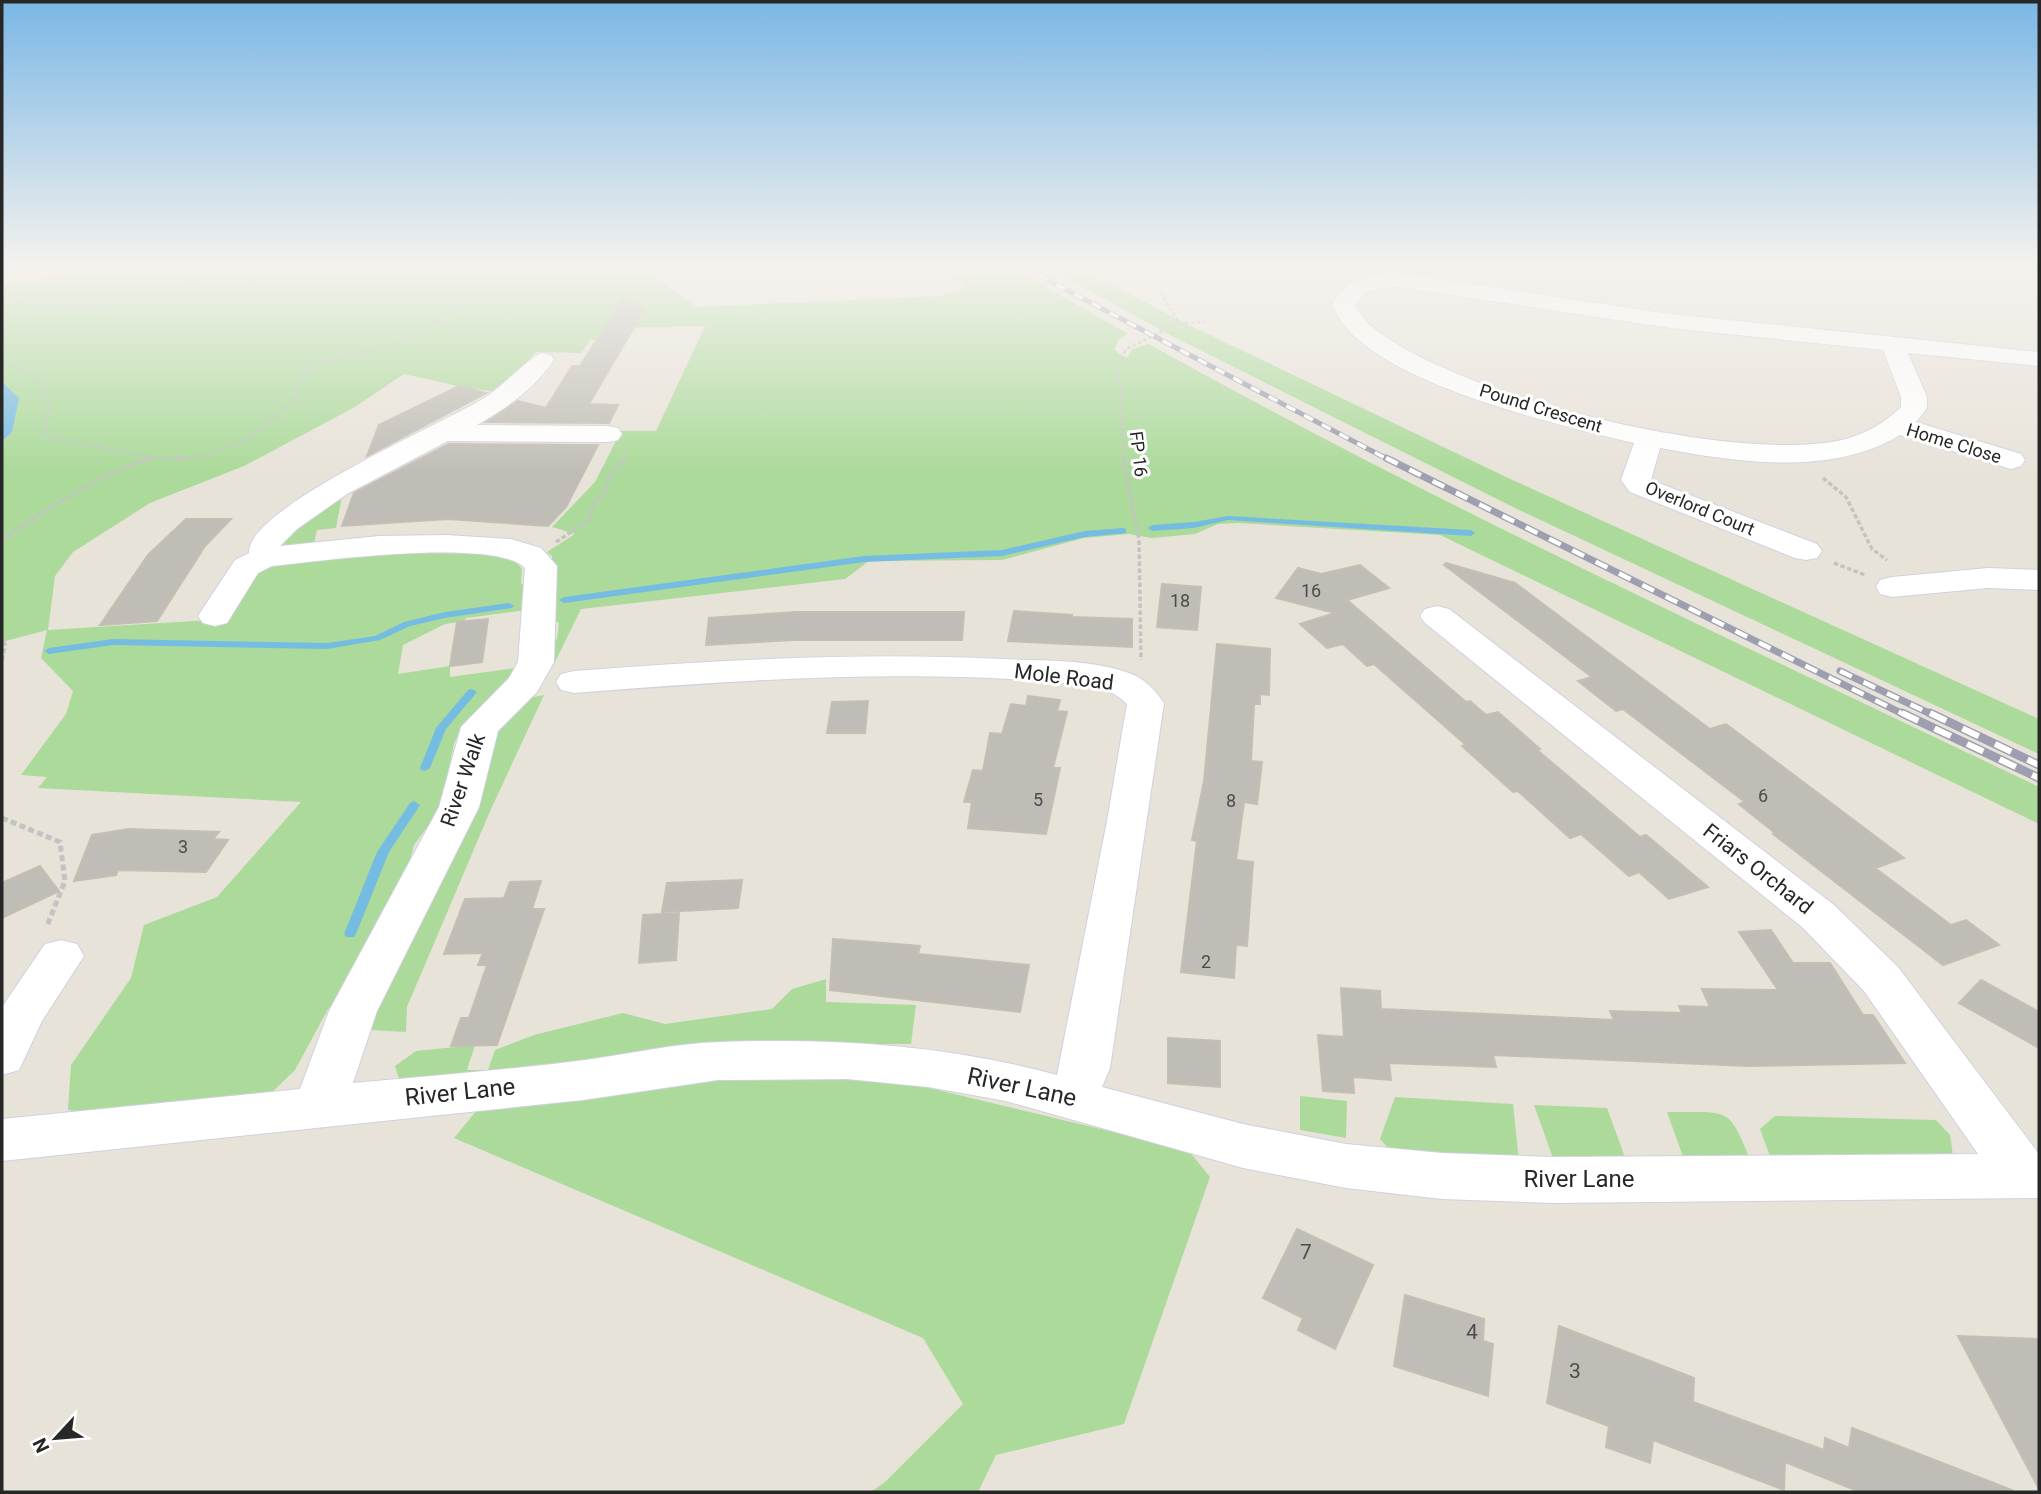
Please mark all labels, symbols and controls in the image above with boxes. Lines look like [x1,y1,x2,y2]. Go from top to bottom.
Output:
street label: Pound Crescent [1477,379,1605,437]
street label: Home Close [1904,419,2004,467]
street label: FP 16 [1126,430,1152,478]
street label: Overlord Court [1642,477,1758,540]
house number: 16 [1301,580,1321,601]
house number: 18 [1170,590,1190,611]
street label: Mole Road [1013,659,1115,695]
street label: River Walk [436,730,490,830]
house number: 6 [1758,785,1768,806]
house number: 5 [1033,789,1043,810]
house number: 8 [1226,790,1236,811]
street label: Friars Orchard [1698,819,1818,919]
house number: 3 [178,836,188,857]
house number: 2 [1201,951,1211,972]
street label: River Lane [965,1062,1079,1112]
street label: River Lane [403,1072,517,1112]
street label: River Lane [1524,1165,1634,1193]
house number: 7 [1300,1240,1312,1264]
house number: 4 [1466,1320,1478,1344]
house number: 3 [1569,1359,1581,1383]
north arrow [21,1403,91,1473]
text: N [28,1434,54,1456]

